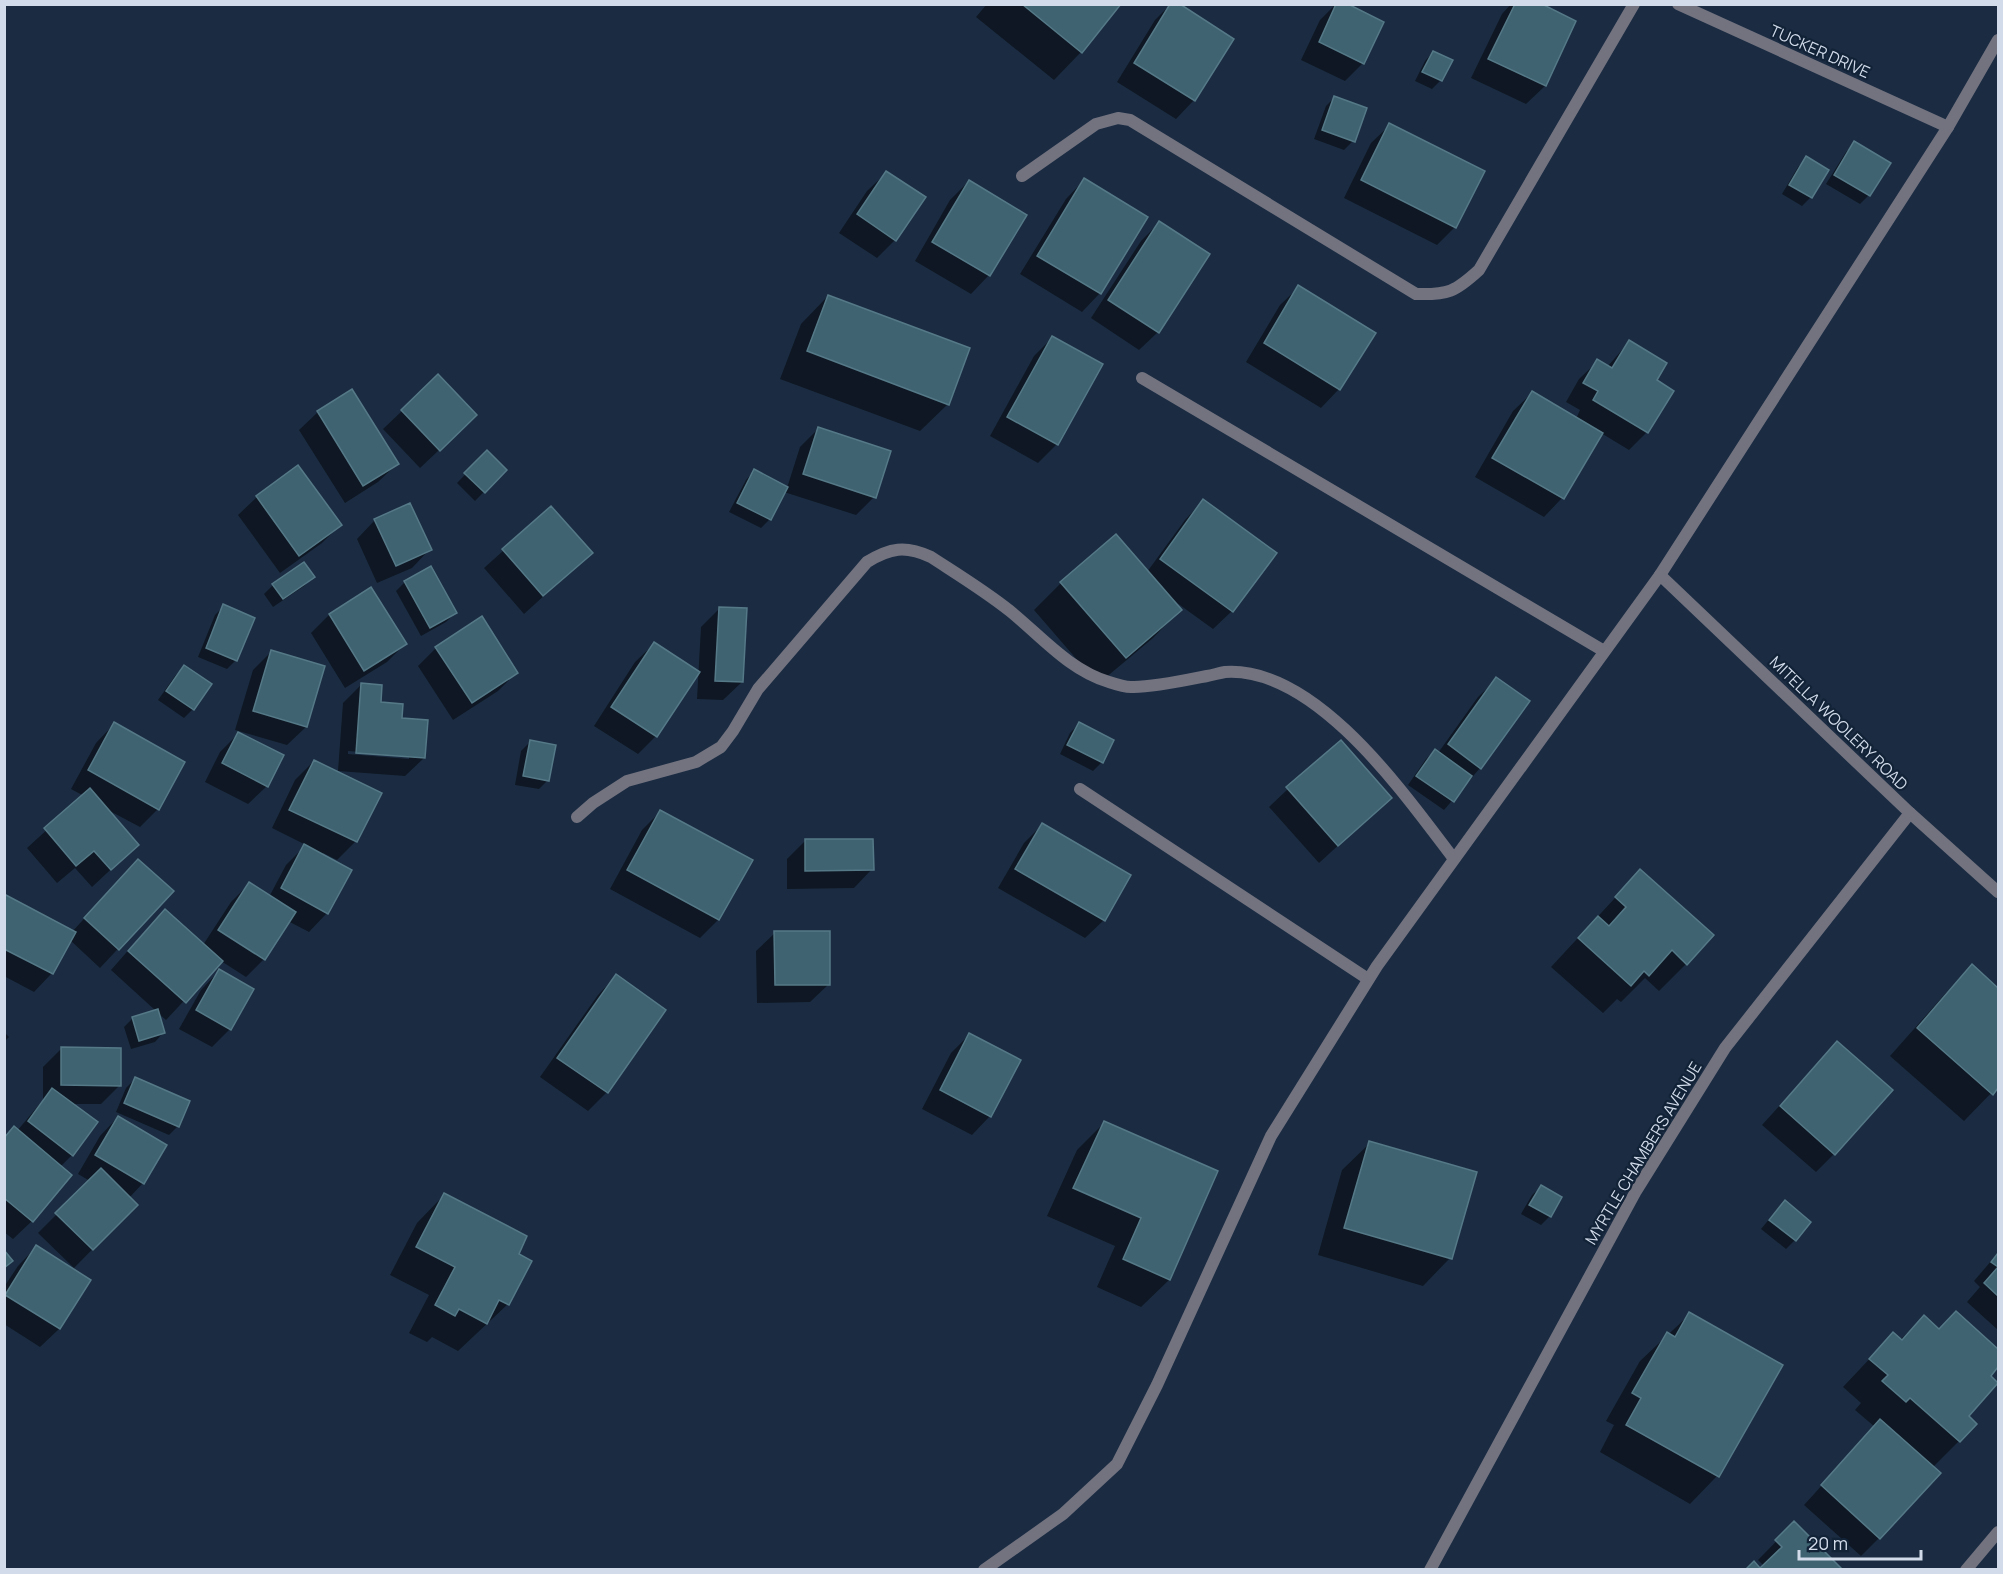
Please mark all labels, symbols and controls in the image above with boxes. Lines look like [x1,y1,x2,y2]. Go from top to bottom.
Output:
street label: TUCKER DRIVE [1766,19,1874,83]
street label: MITELLA WOOLERY ROAD [1765,651,1913,795]
street label: MYRTLE CHAMBERS AVENUE [1580,1057,1706,1249]
scale bar [1799,1523,1920,1561]
text: 20 m [1808,1531,1848,1555]

